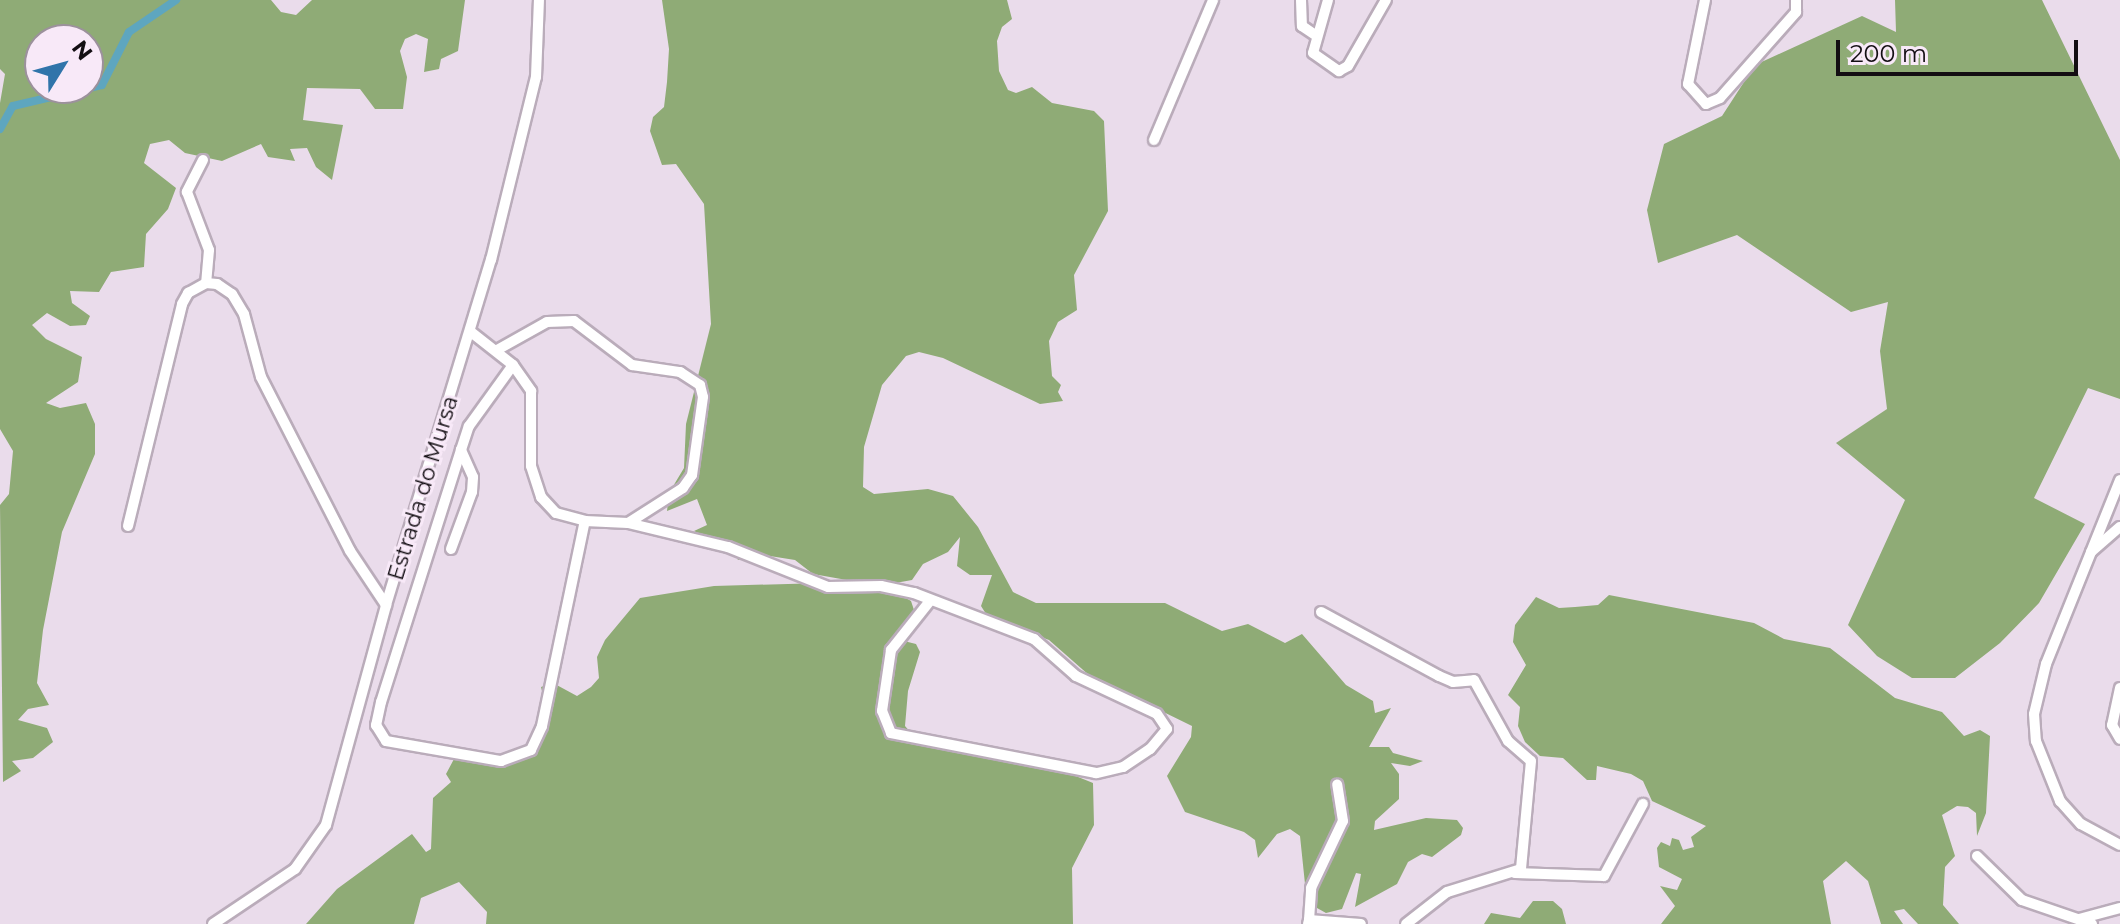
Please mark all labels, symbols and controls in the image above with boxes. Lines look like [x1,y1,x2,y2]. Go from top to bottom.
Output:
north arrow [24,24,104,104]
scale bar [1840,24,2082,74]
text: N [66,35,98,66]
text: 200 m [1850,39,1927,68]
street label: Estrada do Mursa [382,393,464,583]

